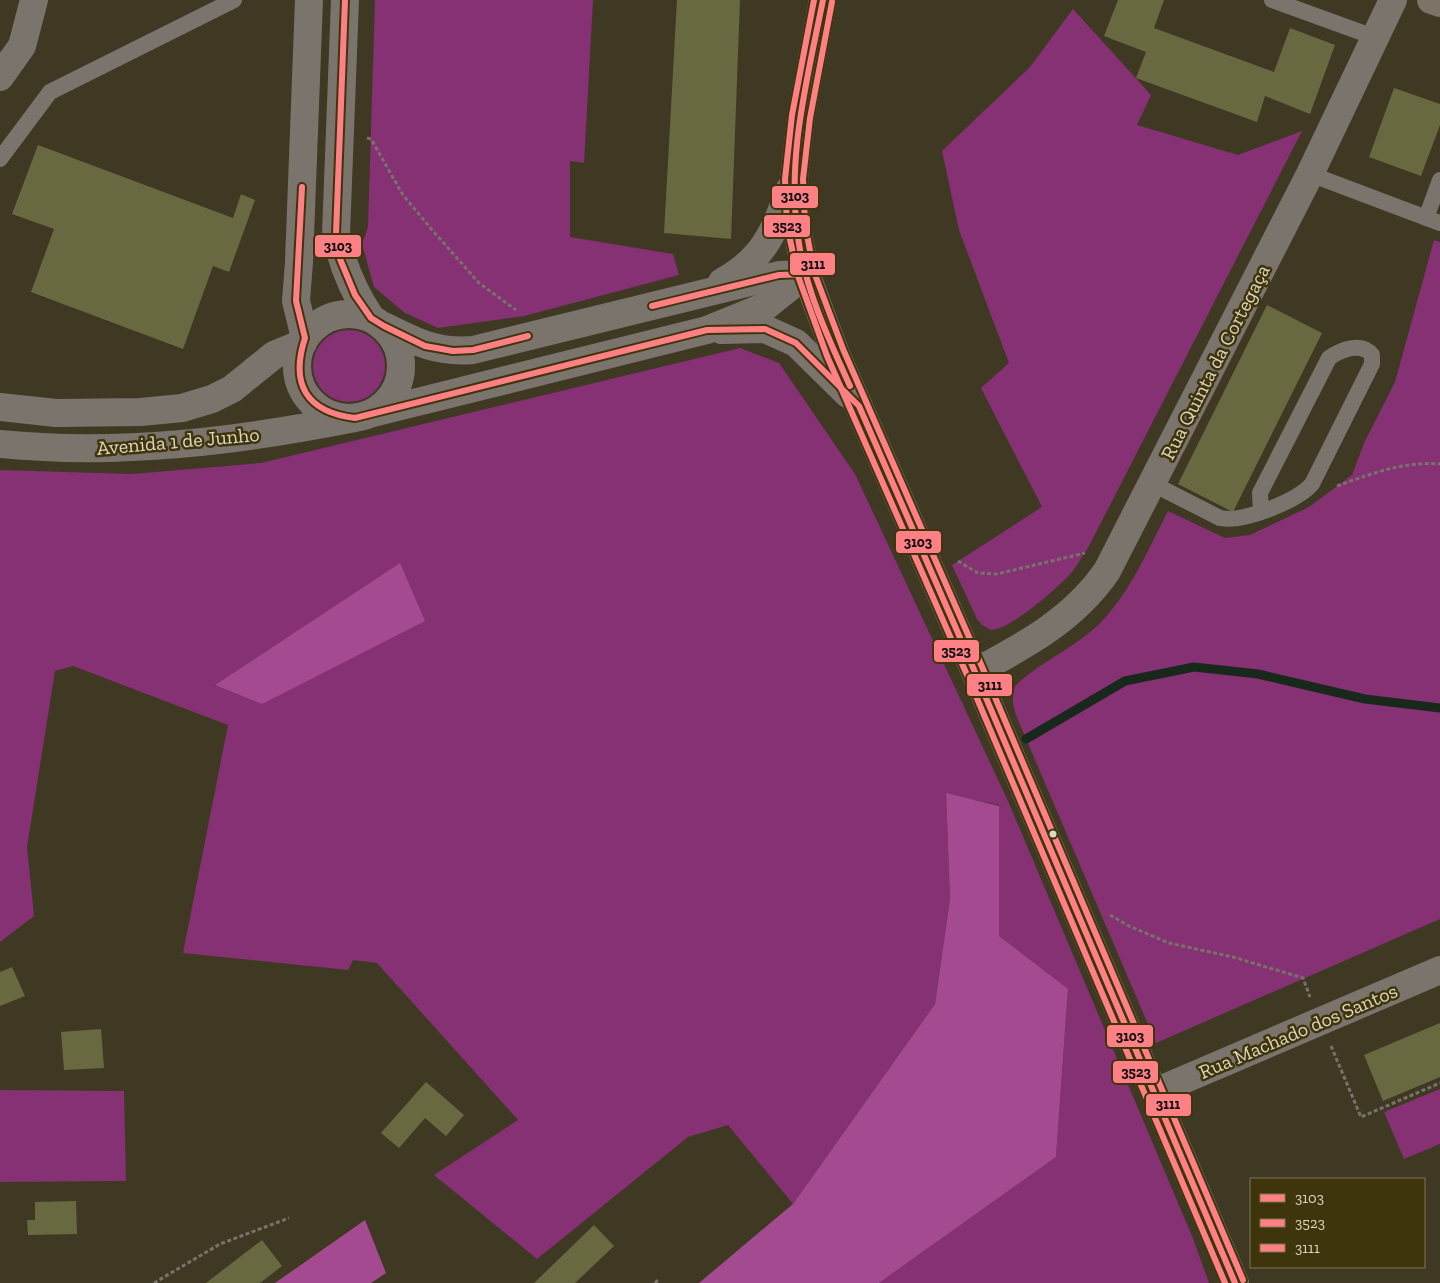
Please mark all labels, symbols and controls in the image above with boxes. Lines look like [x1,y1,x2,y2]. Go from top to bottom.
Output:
line badge: 3103 [771,185,819,209]
text: 3103 [781,188,810,205]
line badge: 3523 [763,214,811,238]
text: 3523 [772,218,802,235]
line badge: 3103 [314,234,362,258]
text: 3103 [324,238,353,255]
line badge: 3111 [789,252,836,276]
text: 3111 [801,256,826,273]
street label: Rua Quinta da Cortegaça [1155,260,1275,463]
street label: Avenida 1 de Junho [96,422,260,460]
line badge: 3103 [895,530,942,554]
text: 3103 [904,534,933,551]
line badge: 3523 [933,639,980,663]
text: 3523 [941,643,971,660]
line badge: 3111 [966,673,1013,697]
text: 3111 [978,677,1003,694]
unlabelled marker [1048,829,1058,839]
street label: Rua Machado dos Santos [1195,978,1401,1084]
line badge: 3103 [1106,1024,1154,1048]
text: 3103 [1116,1028,1145,1045]
line badge: 3523 [1112,1060,1159,1084]
text: 3523 [1121,1064,1151,1081]
line badge: 3111 [1145,1093,1192,1117]
text: 3111 [1156,1096,1181,1113]
legend [1250,1178,1425,1268]
text: 3103 [1295,1189,1324,1207]
text: 3523 [1295,1214,1325,1232]
text: 3111 [1295,1239,1320,1257]

